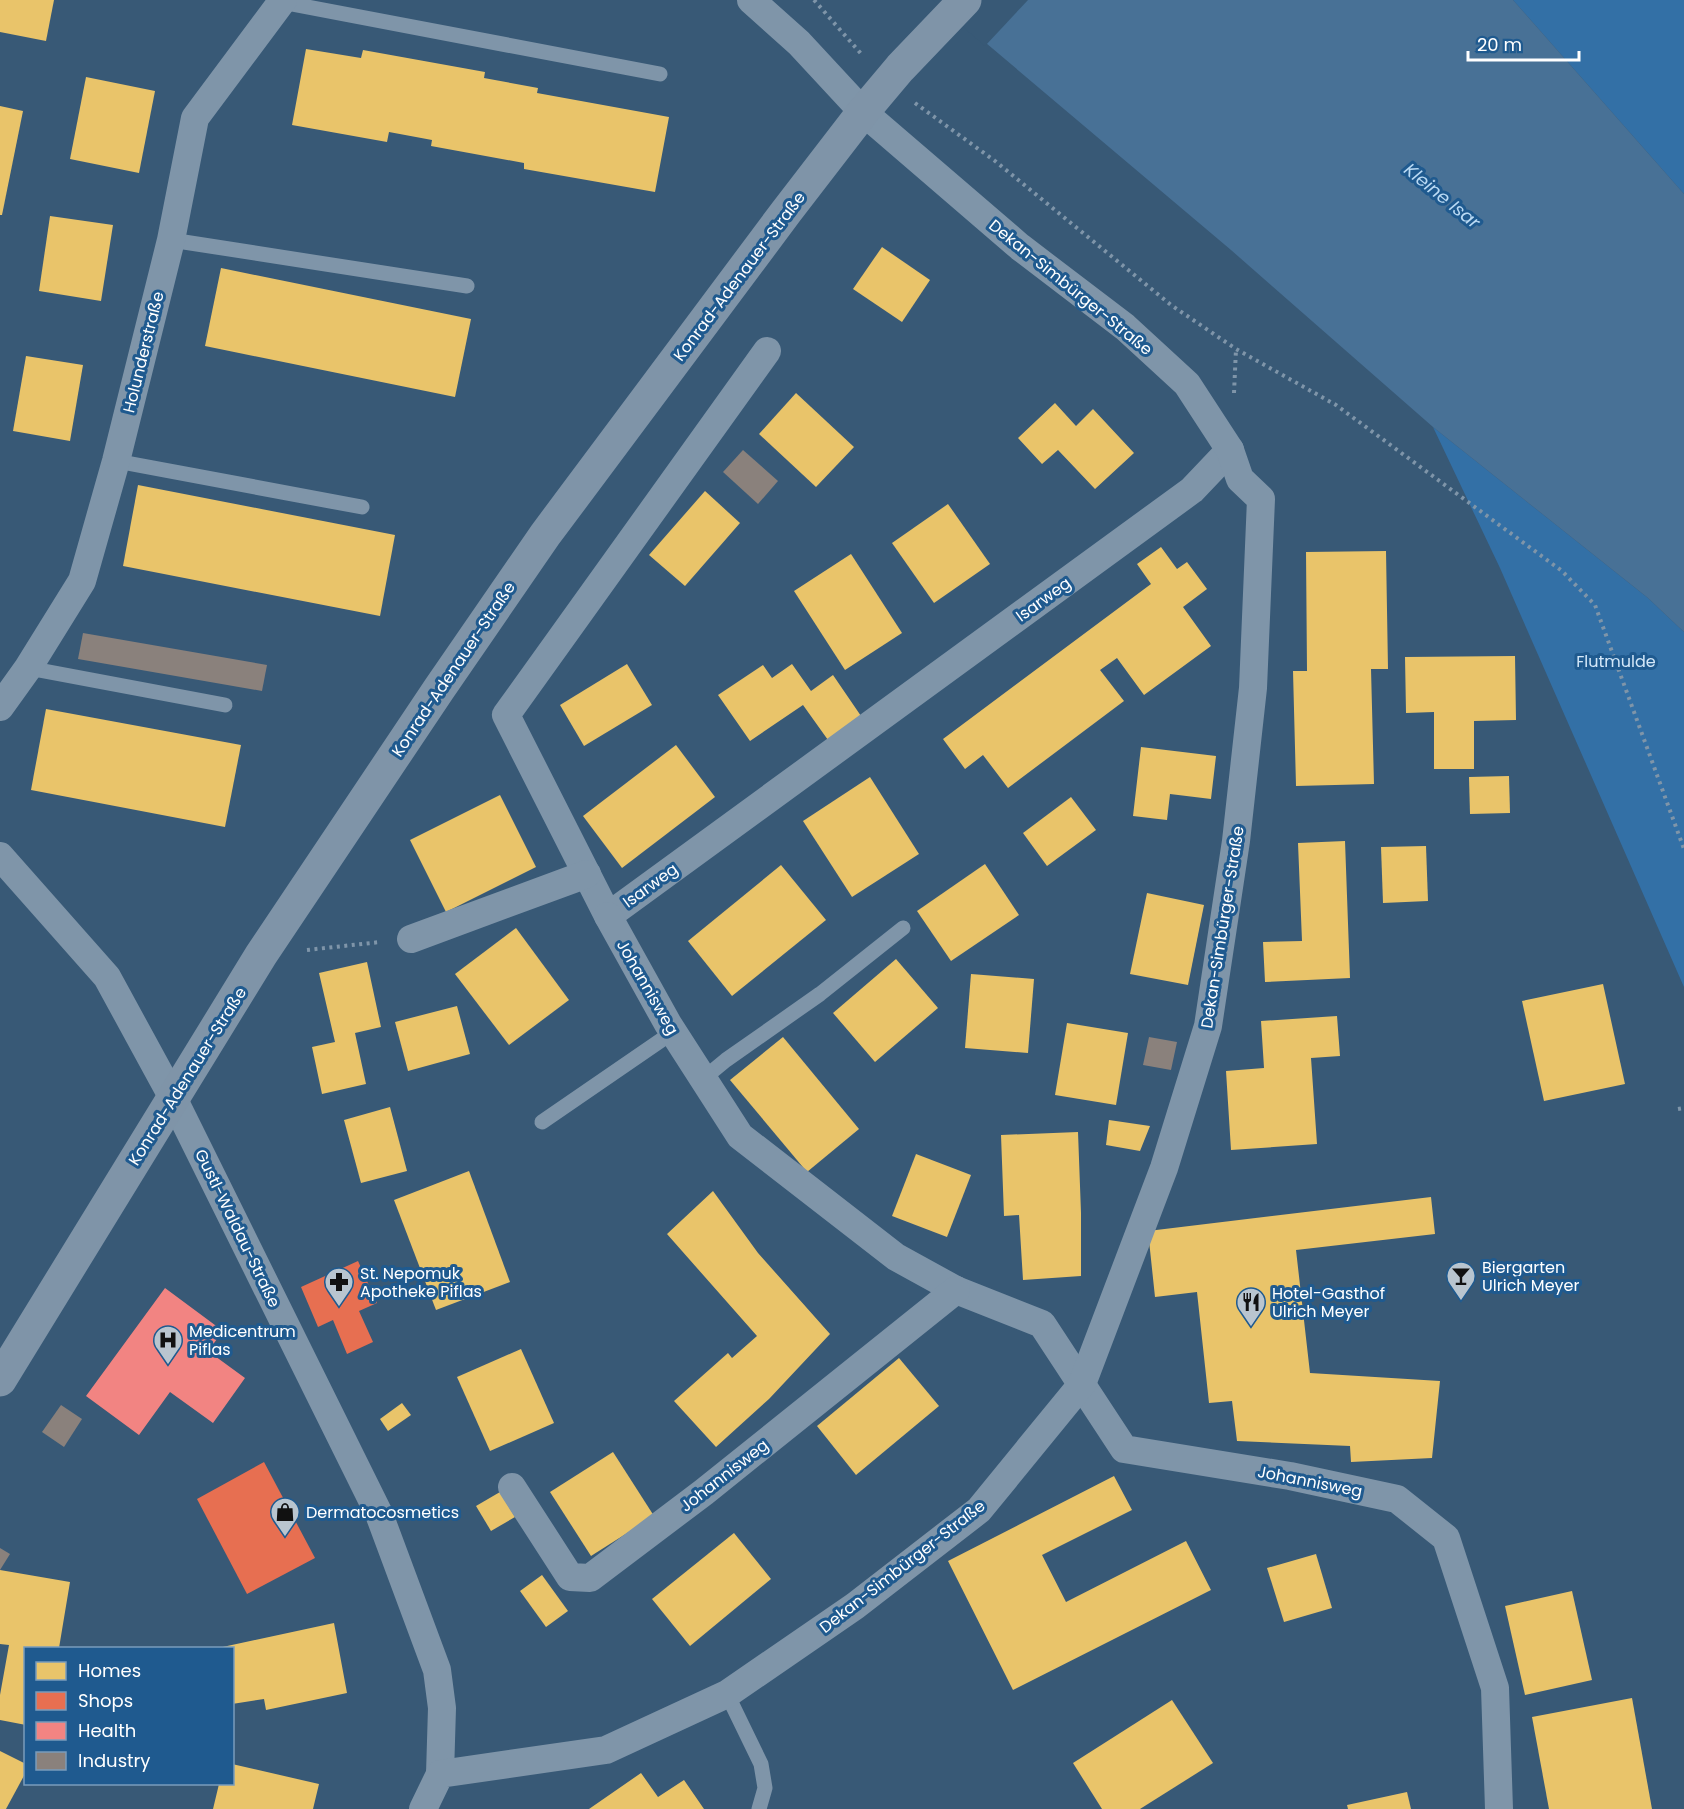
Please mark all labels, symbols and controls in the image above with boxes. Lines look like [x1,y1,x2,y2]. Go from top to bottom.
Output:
scale bar [1468,24,1579,62]
text: 20 m [1477,32,1522,57]
water label: Kleine Isar [1399,157,1487,235]
street label: Konrad-Adenauer-Straße [668,187,811,366]
street label: Dekan-Simbürger-Straße [984,214,1157,361]
street label: Holunderstraße [117,289,170,415]
street label: Isarweg [1011,572,1076,627]
street label: Konrad-Adenauer-Straße [386,577,521,761]
park label: Flutmulde [1576,650,1656,673]
street label: Dekan-Simbürger-Straße [1195,824,1250,1030]
street label: Isarweg [618,858,683,913]
street label: Johannisweg [611,935,684,1039]
street label: Konrad-Adenauer-Straße [123,982,252,1170]
street label: Gustl-Waldau-Straße [189,1145,286,1311]
place label: Biergarten Ulrich Meyer [1482,1256,1579,1297]
bar icon: Biergarten Ulrich Meyer [1445,1260,1477,1302]
place label: St. Nepomuk Apotheke Piflas [360,1262,482,1303]
pharmacy icon: St. Nepomuk Apotheke Piflas [323,1266,355,1308]
place label: Hotel-Gasthof Ulrich Meyer [1272,1282,1385,1323]
restaurant icon: Hotel-Gasthof Ulrich Meyer [1235,1286,1267,1328]
place label: Medicentrum Piflas [189,1320,296,1361]
hospital icon: Medicentrum Piflas [152,1324,184,1366]
street label: Johannisweg [675,1434,773,1517]
street label: Johannisweg [1255,1460,1364,1503]
street label: Dekan-Simbürger-Straße [815,1494,990,1638]
shop icon: Dermatocosmetics [269,1496,301,1538]
place label: Dermatocosmetics [306,1501,459,1524]
legend [24,1647,234,1785]
text: Homes [78,1658,141,1683]
text: Shops [78,1688,133,1713]
text: Health [78,1718,136,1743]
text: Industry [78,1748,150,1773]

